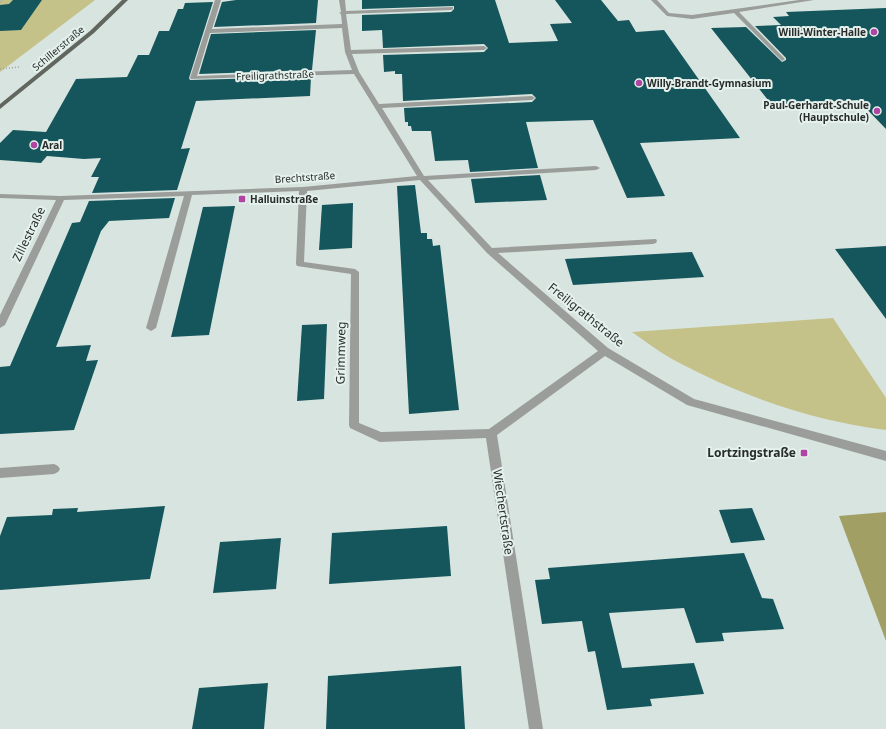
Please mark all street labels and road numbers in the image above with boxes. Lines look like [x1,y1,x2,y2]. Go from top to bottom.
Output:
street label: Schillerstraße [29,22,87,74]
street label: Freiligrathstraße [236,67,315,83]
street label: Brechtstraße [274,168,336,186]
street label: Zillestraße [8,203,49,264]
street label: Freiligrathstraße [545,279,628,351]
street label: Grimmweg [331,321,350,385]
street label: Wiechertstraße [489,468,518,556]

